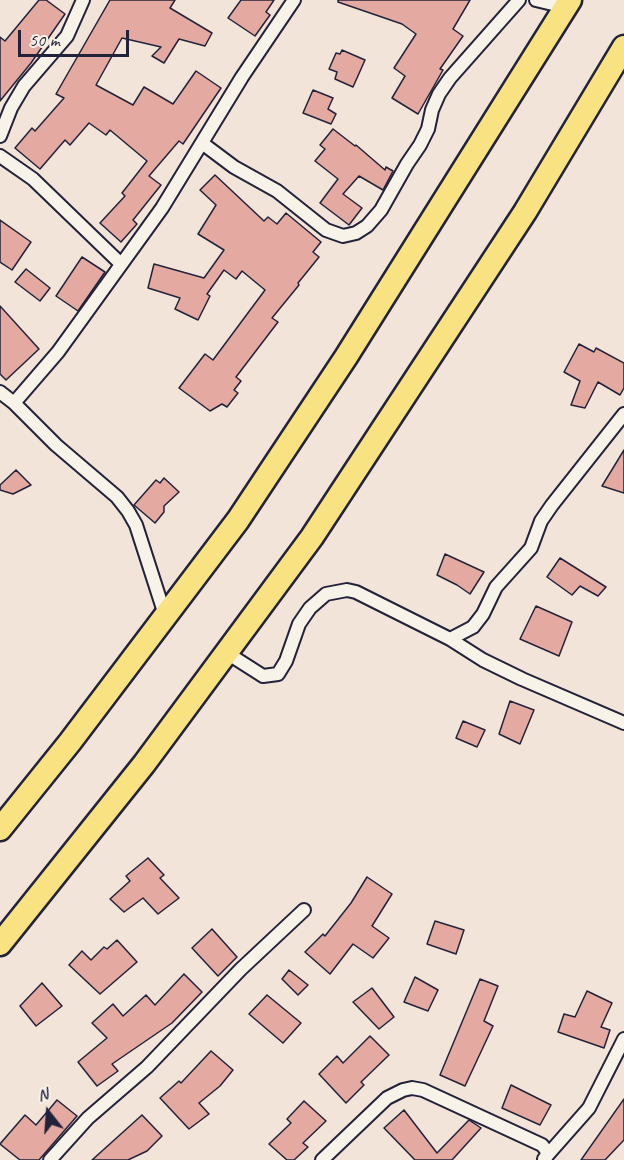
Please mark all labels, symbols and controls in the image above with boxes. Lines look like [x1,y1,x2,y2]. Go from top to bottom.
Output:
scale bar [21,18,132,56]
text: 50 m [29,29,60,51]
north arrow [18,1082,78,1142]
text: N [35,1084,50,1106]

